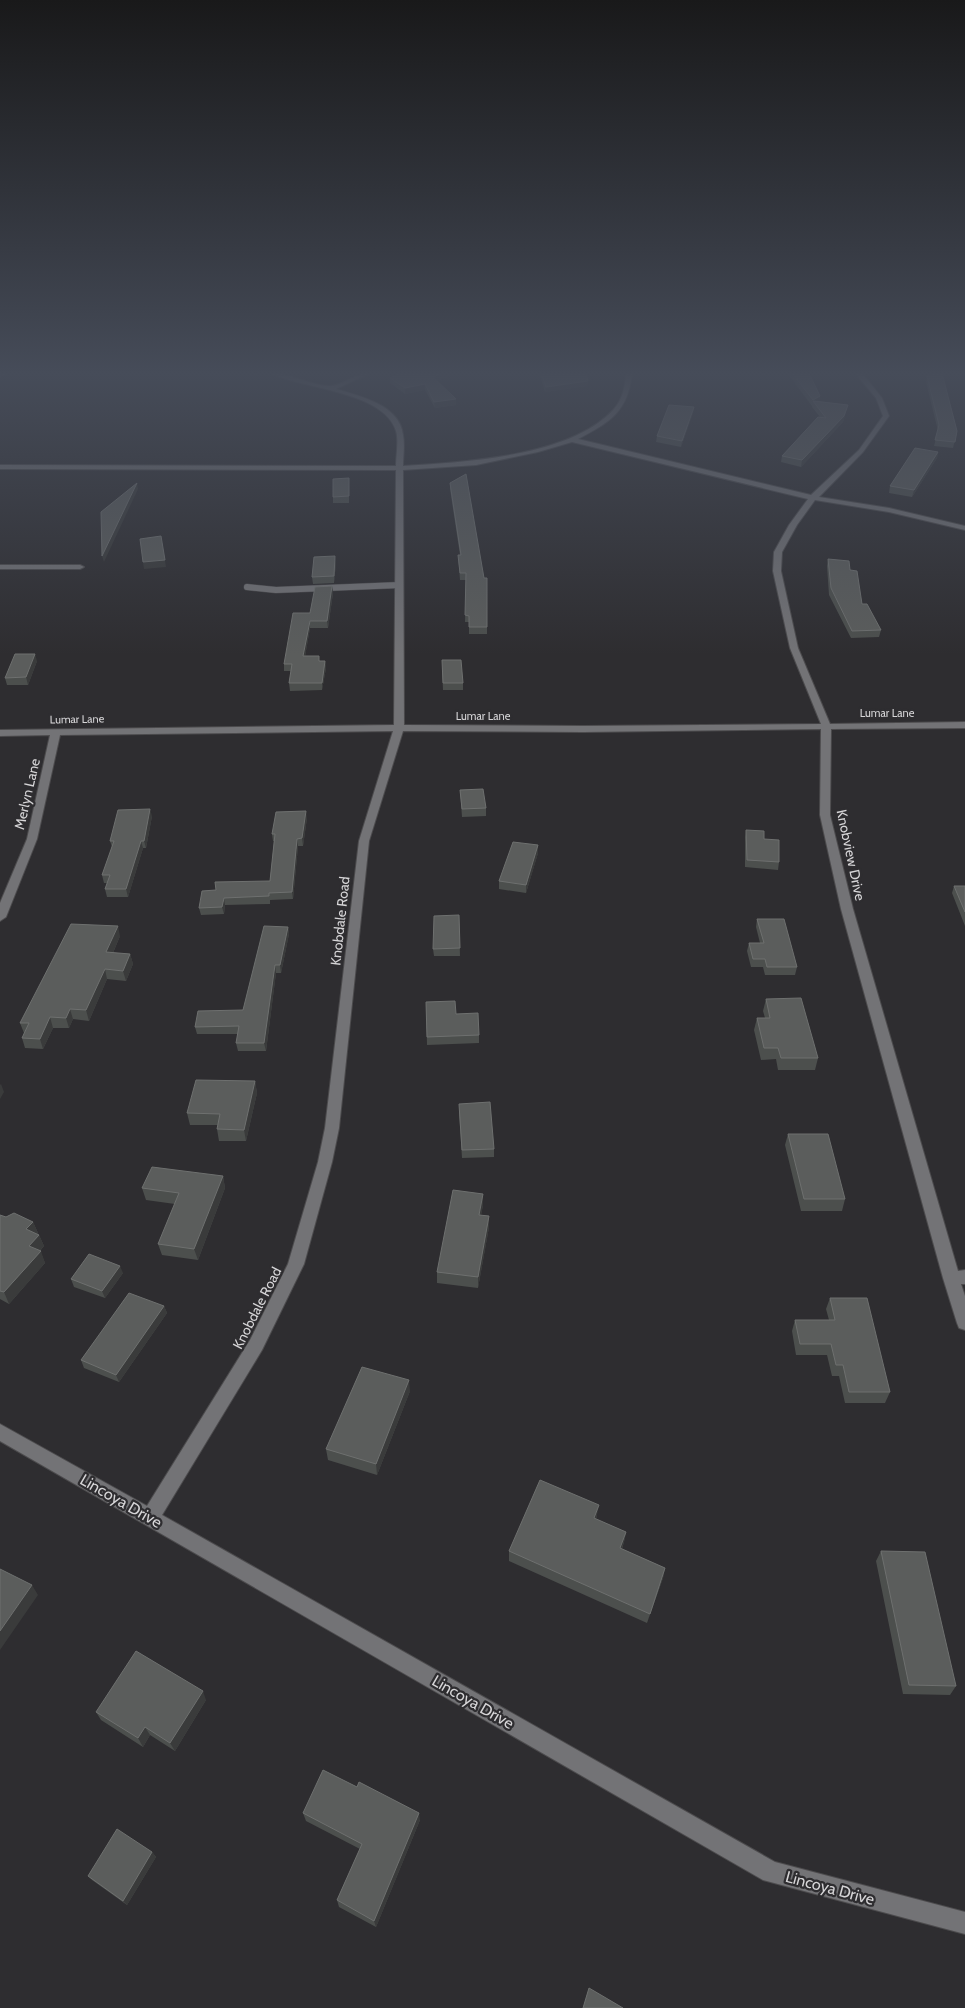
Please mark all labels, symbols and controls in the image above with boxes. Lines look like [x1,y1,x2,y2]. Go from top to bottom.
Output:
street label: Lumar Lane [860,706,915,720]
street label: Lumar Lane [456,709,511,723]
street label: Lumar Lane [50,712,105,726]
street label: Merlyn Lane [10,757,44,831]
street label: Knobview Drive [833,808,869,902]
street label: Knobdale Road [326,875,354,967]
street label: Knobdale Road [229,1264,285,1352]
street label: Lincoya Drive [77,1470,165,1532]
street label: Lincoya Drive [429,1671,517,1733]
street label: Lincoya Drive [783,1867,877,1909]

